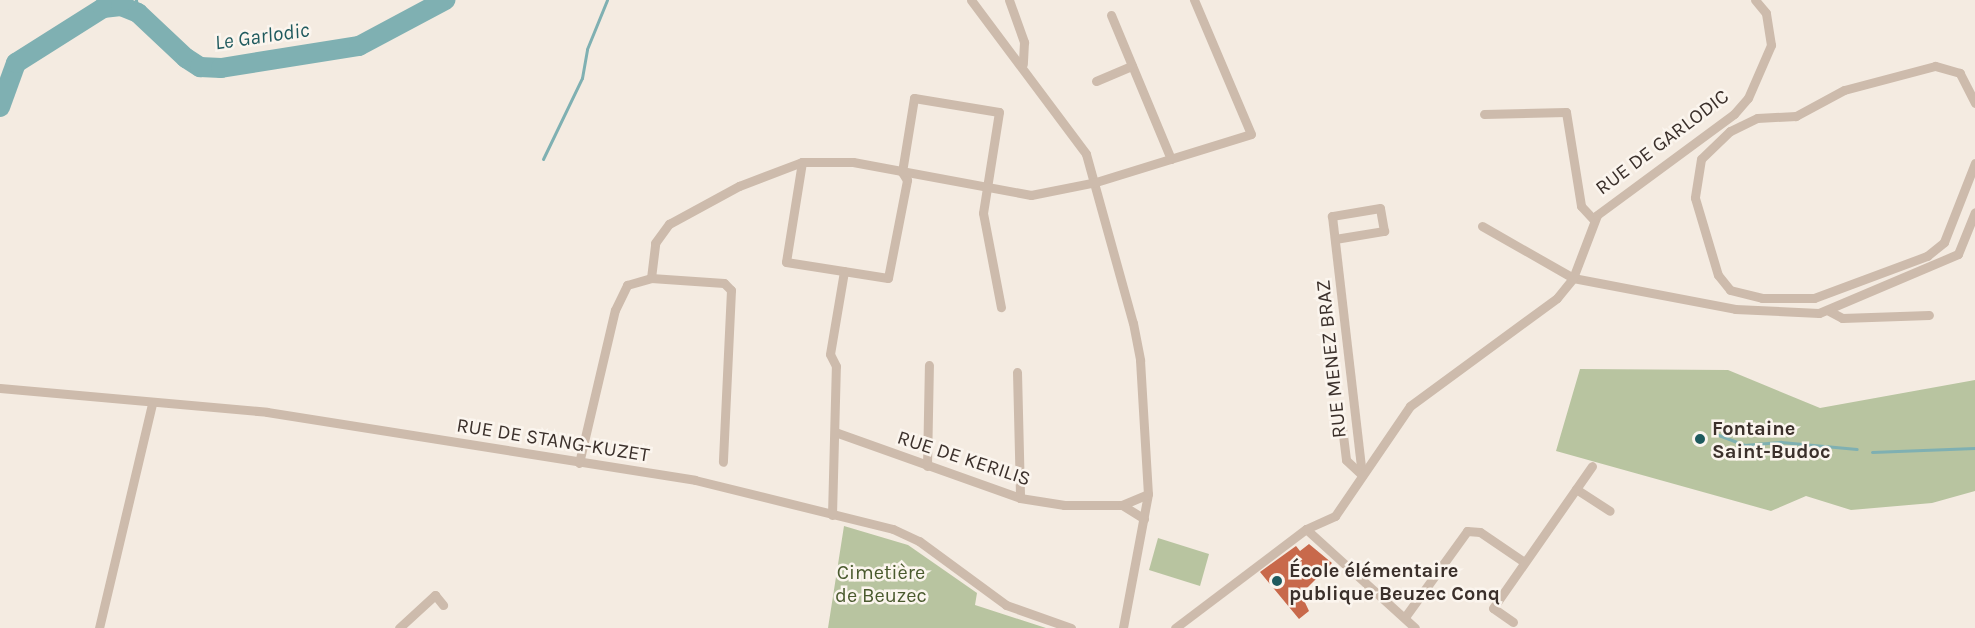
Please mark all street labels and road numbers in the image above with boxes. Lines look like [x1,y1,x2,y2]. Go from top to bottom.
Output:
street label: RUE DE GARLODIC [1591,84,1733,200]
street label: RUE MENEZ BRAZ [1311,279,1351,439]
street label: RUE DE STANG-KUZET [455,413,651,467]
street label: RUE DE KERILIS [894,425,1034,491]

